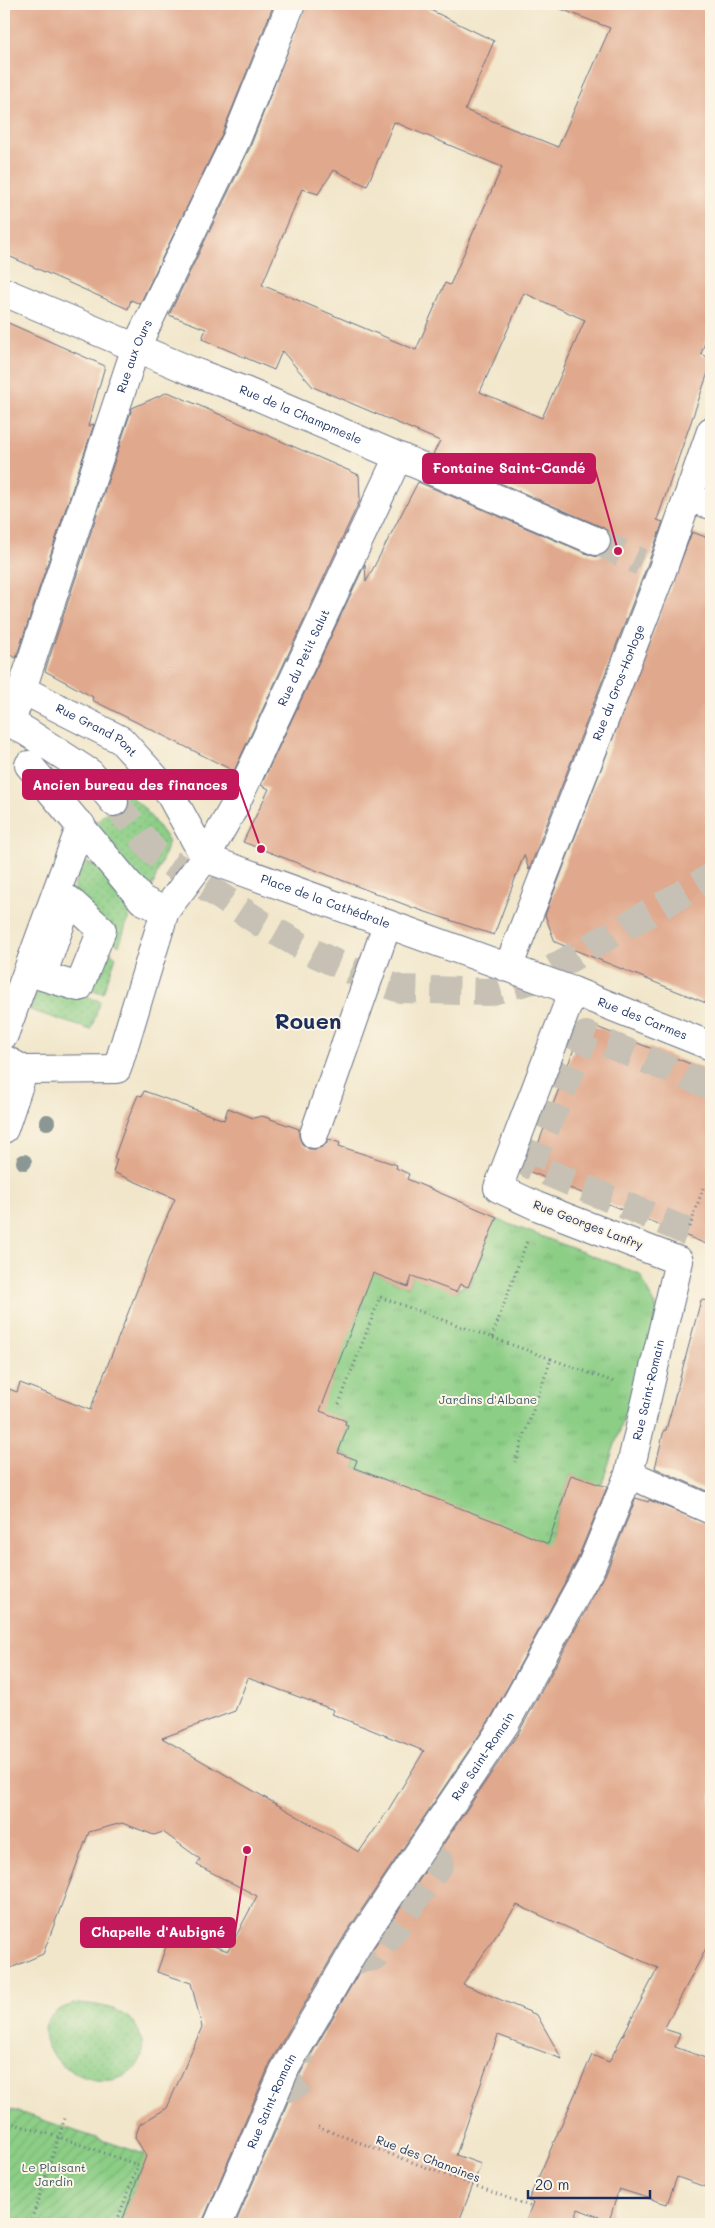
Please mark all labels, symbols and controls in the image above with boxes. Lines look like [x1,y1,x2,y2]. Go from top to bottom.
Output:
street label: Rue aux Ours [112,316,155,395]
street label: Rue de la Champmesle [237,381,365,447]
callout: Fontaine Saint-Candé [423,454,595,483]
text: Fontaine Saint-Candé [433,458,585,477]
street label: Rue du Petit Salut [273,606,333,709]
street label: Rue du Gros-Horloge [588,622,647,743]
street label: Rue Grand Pont [53,699,141,760]
callout: Ancien bureau des finances [23,770,238,799]
text: Ancien bureau des finances [32,775,228,794]
street label: Place de la Cathédrale [259,870,393,931]
street label: Rue des Carmes [596,993,690,1043]
district label: Rouen [275,1006,341,1035]
street label: Rue Georges Lanfry [531,1196,646,1252]
street label: Rue Saint-Romain [628,1338,667,1442]
park label: Jardins d'Albane [439,1391,537,1407]
street label: Rue Saint-Romain [447,1709,517,1803]
callout: Chapelle d'Aubigné [81,1918,235,1947]
text: Chapelle d'Aubigné [91,1922,225,1941]
street label: Rue Saint-Romain [243,2050,299,2151]
street label: Rue des Chanoines [374,2131,483,2185]
park label: Le Plaisant Jardin [22,2159,86,2189]
scale bar [528,2168,650,2200]
text: 20 m [535,2174,569,2194]

